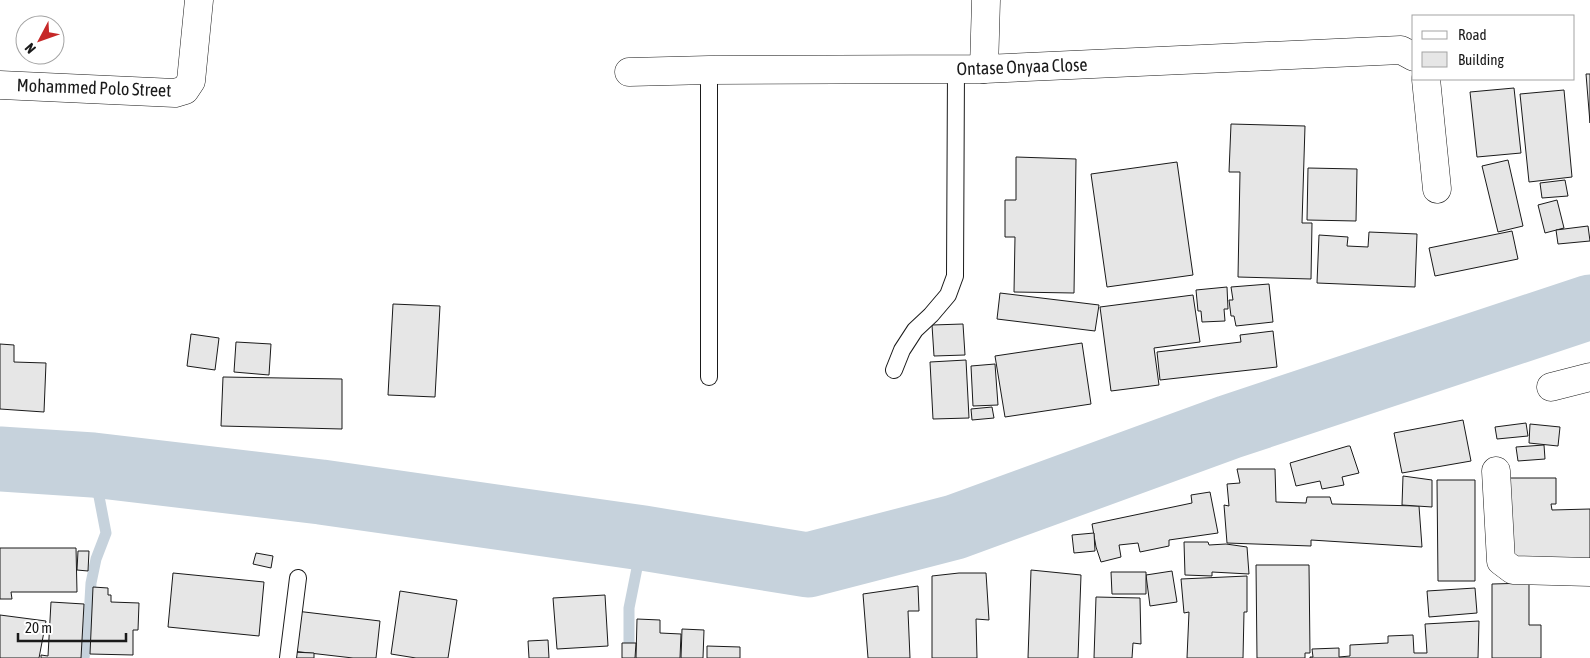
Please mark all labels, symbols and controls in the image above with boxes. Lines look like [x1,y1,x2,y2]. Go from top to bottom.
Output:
north arrow [15,15,65,65]
legend [1412,15,1575,80]
text: Road [1458,26,1487,43]
text: N [21,40,39,57]
text: Building [1458,51,1504,68]
street label: Ontase Onyaa Close [956,54,1088,79]
street label: Mohammed Polo Street [16,74,172,101]
scale bar [18,610,125,642]
text: 20 m [25,619,52,636]

